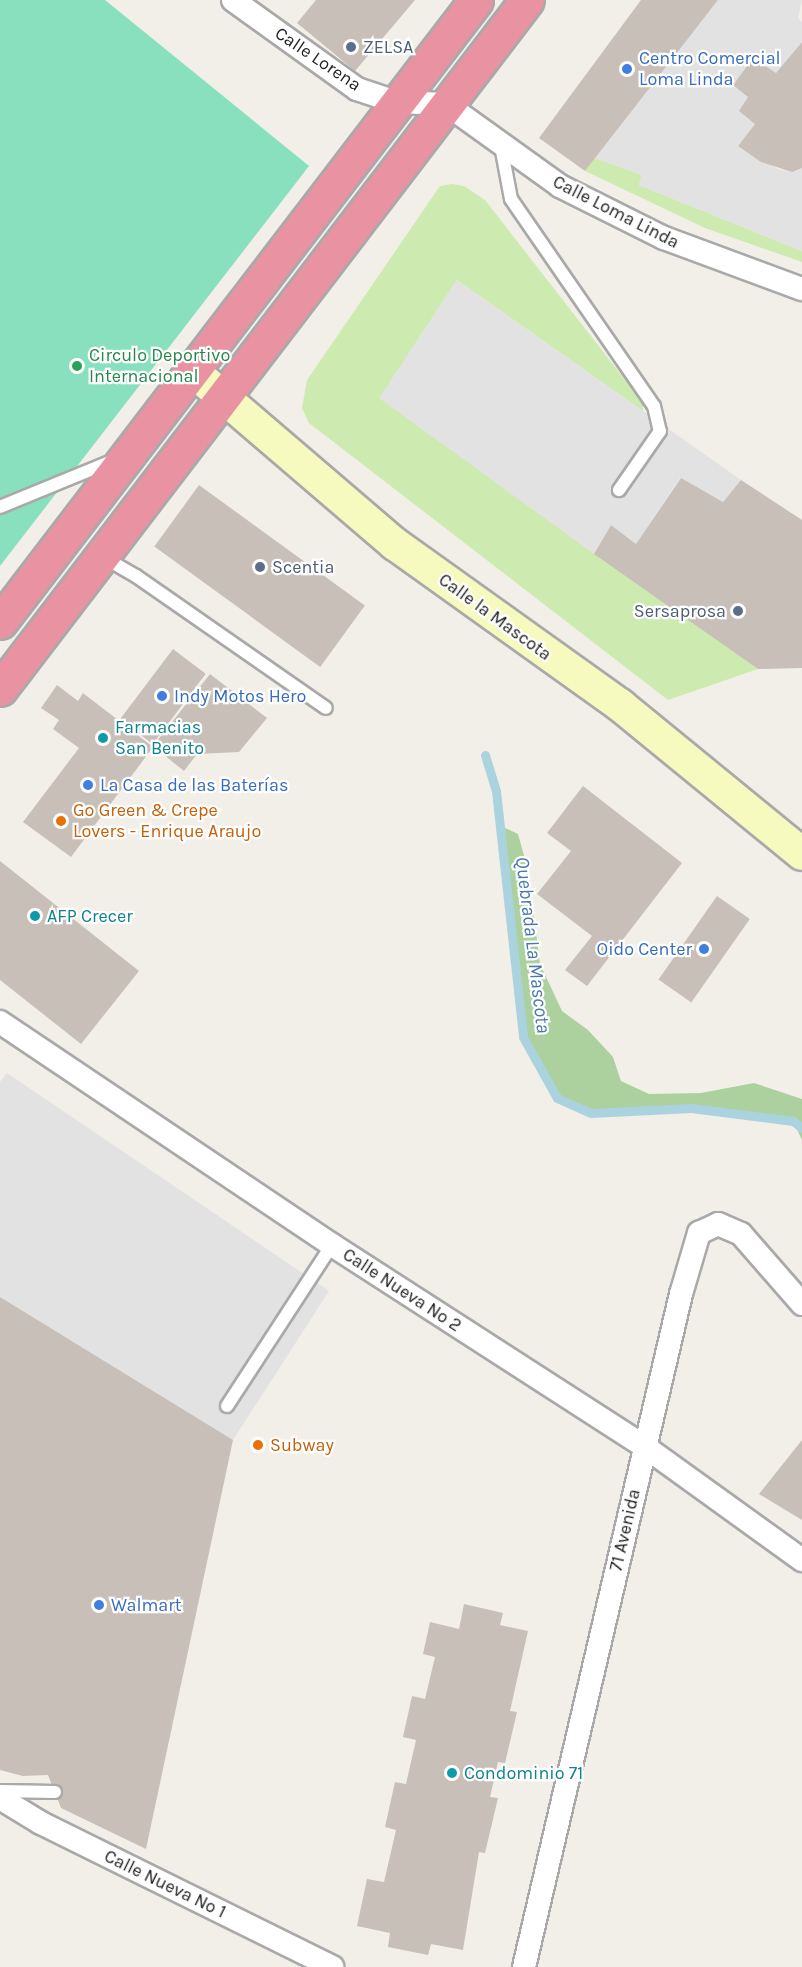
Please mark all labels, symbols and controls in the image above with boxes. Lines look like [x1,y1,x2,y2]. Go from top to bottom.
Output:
street label: Calle Lorena [271,22,365,96]
place label: ZELSA [363,36,413,58]
marker: ZELSA [344,40,358,54]
place label: Centro Comercial Loma Linda [639,48,781,90]
marker: Centro Comercial Loma Linda [620,62,634,76]
street label: Calle Loma Linda [549,171,683,253]
place label: Circulo Deportivo Internacional [89,345,230,388]
marker: Circulo Deportivo Internacional [70,359,84,373]
place label: Scentia [272,556,334,578]
marker: Scentia [253,560,267,574]
street label: Calle la Mascota [434,569,556,665]
place label: Sersaprosa [634,600,726,622]
marker: Sersaprosa [731,604,745,618]
place label: Indy Motos Hero [174,685,306,707]
marker: Indy Motos Hero [155,689,169,703]
place label: Farmacias San Benito [115,717,204,760]
marker: Farmacias San Benito [96,731,110,745]
place label: La Casa de las Baterías [100,774,288,796]
marker: La Casa de las Baterías [81,778,95,792]
place label: Go Green & Crepe Lovers - Enrique Araujo [73,800,261,842]
marker: Go Green & Crepe Lovers - Enrique Araujo [54,814,68,828]
water label: Quebrada La Mascota [510,855,556,1035]
place label: AFP Crecer [47,905,133,927]
marker: AFP Crecer [28,909,42,923]
place label: Oido Center [597,938,692,960]
marker: Oido Center [697,942,711,956]
street label: Calle Nueva No 2 [339,1244,465,1336]
place label: Subway [270,1434,334,1456]
marker: Subway [251,1438,265,1452]
street label: 71 Avenida [605,1487,645,1573]
place label: Walmart [111,1594,181,1616]
marker: Walmart [92,1598,106,1612]
place label: Condominio 71 [464,1762,583,1784]
marker: Condominio 71 [445,1766,459,1780]
street label: Calle Nueva No 1 [101,1845,229,1923]

